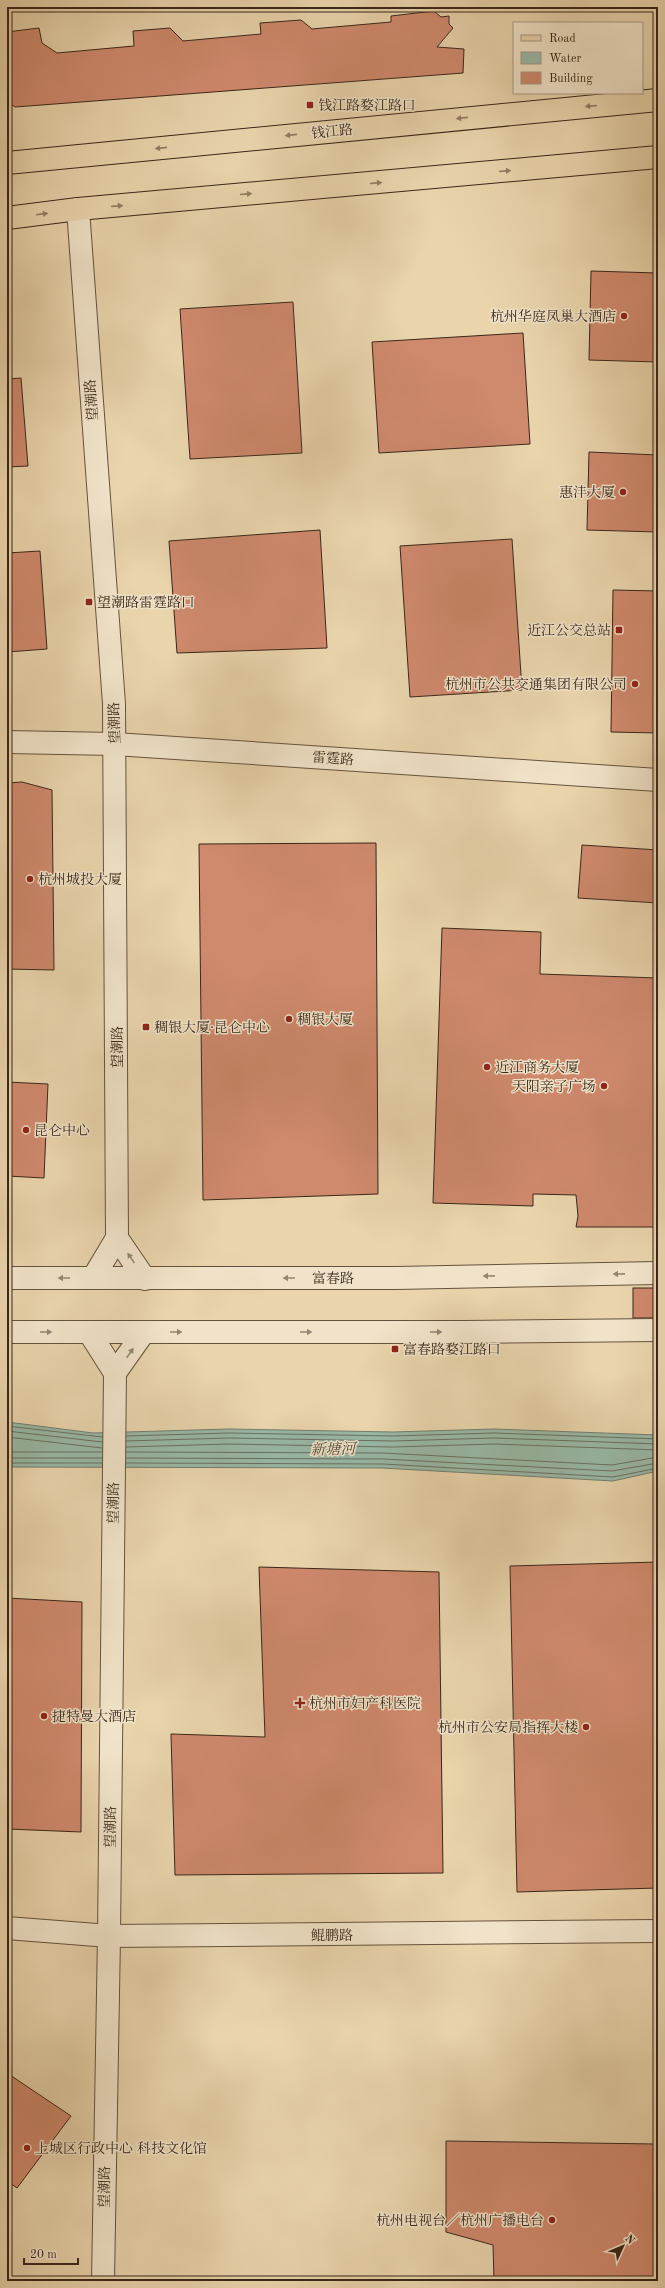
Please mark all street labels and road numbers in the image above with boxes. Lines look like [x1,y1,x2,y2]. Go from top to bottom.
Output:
street label: 钱江路 [310,122,354,141]
street label: 望潮路 [83,378,100,421]
street label: 望潮路 [106,702,123,744]
street label: 雷霆路 [311,750,354,767]
street label: 望潮路 [110,1026,125,1068]
street label: 富春路 [312,1271,354,1286]
street label: 望潮路 [106,1482,121,1524]
street label: 望潮路 [103,1806,118,1848]
street label: 鲲鹏路 [311,1928,353,1943]
street label: 望潮路 [97,2166,112,2208]

